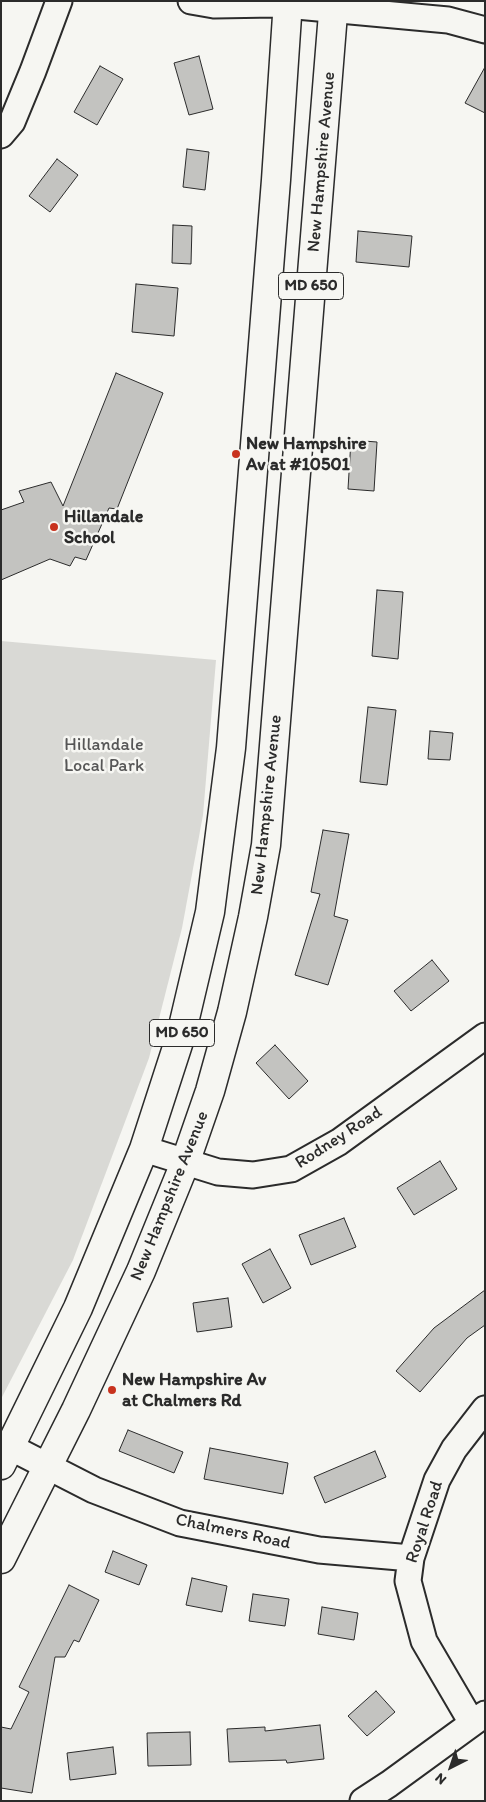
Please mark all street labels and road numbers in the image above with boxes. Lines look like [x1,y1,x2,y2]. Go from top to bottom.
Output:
street label: New Hampshire Avenue [303,71,341,253]
road number: MD 650 [278,272,344,300]
street label: New Hampshire Avenue [247,714,287,896]
road number: MD 650 [150,1020,214,1046]
street label: Rodney Road [291,1102,387,1174]
street label: New Hampshire Avenue [126,1108,214,1284]
street label: Royal Road [402,1478,448,1566]
street label: Chalmers Road [173,1509,293,1555]

